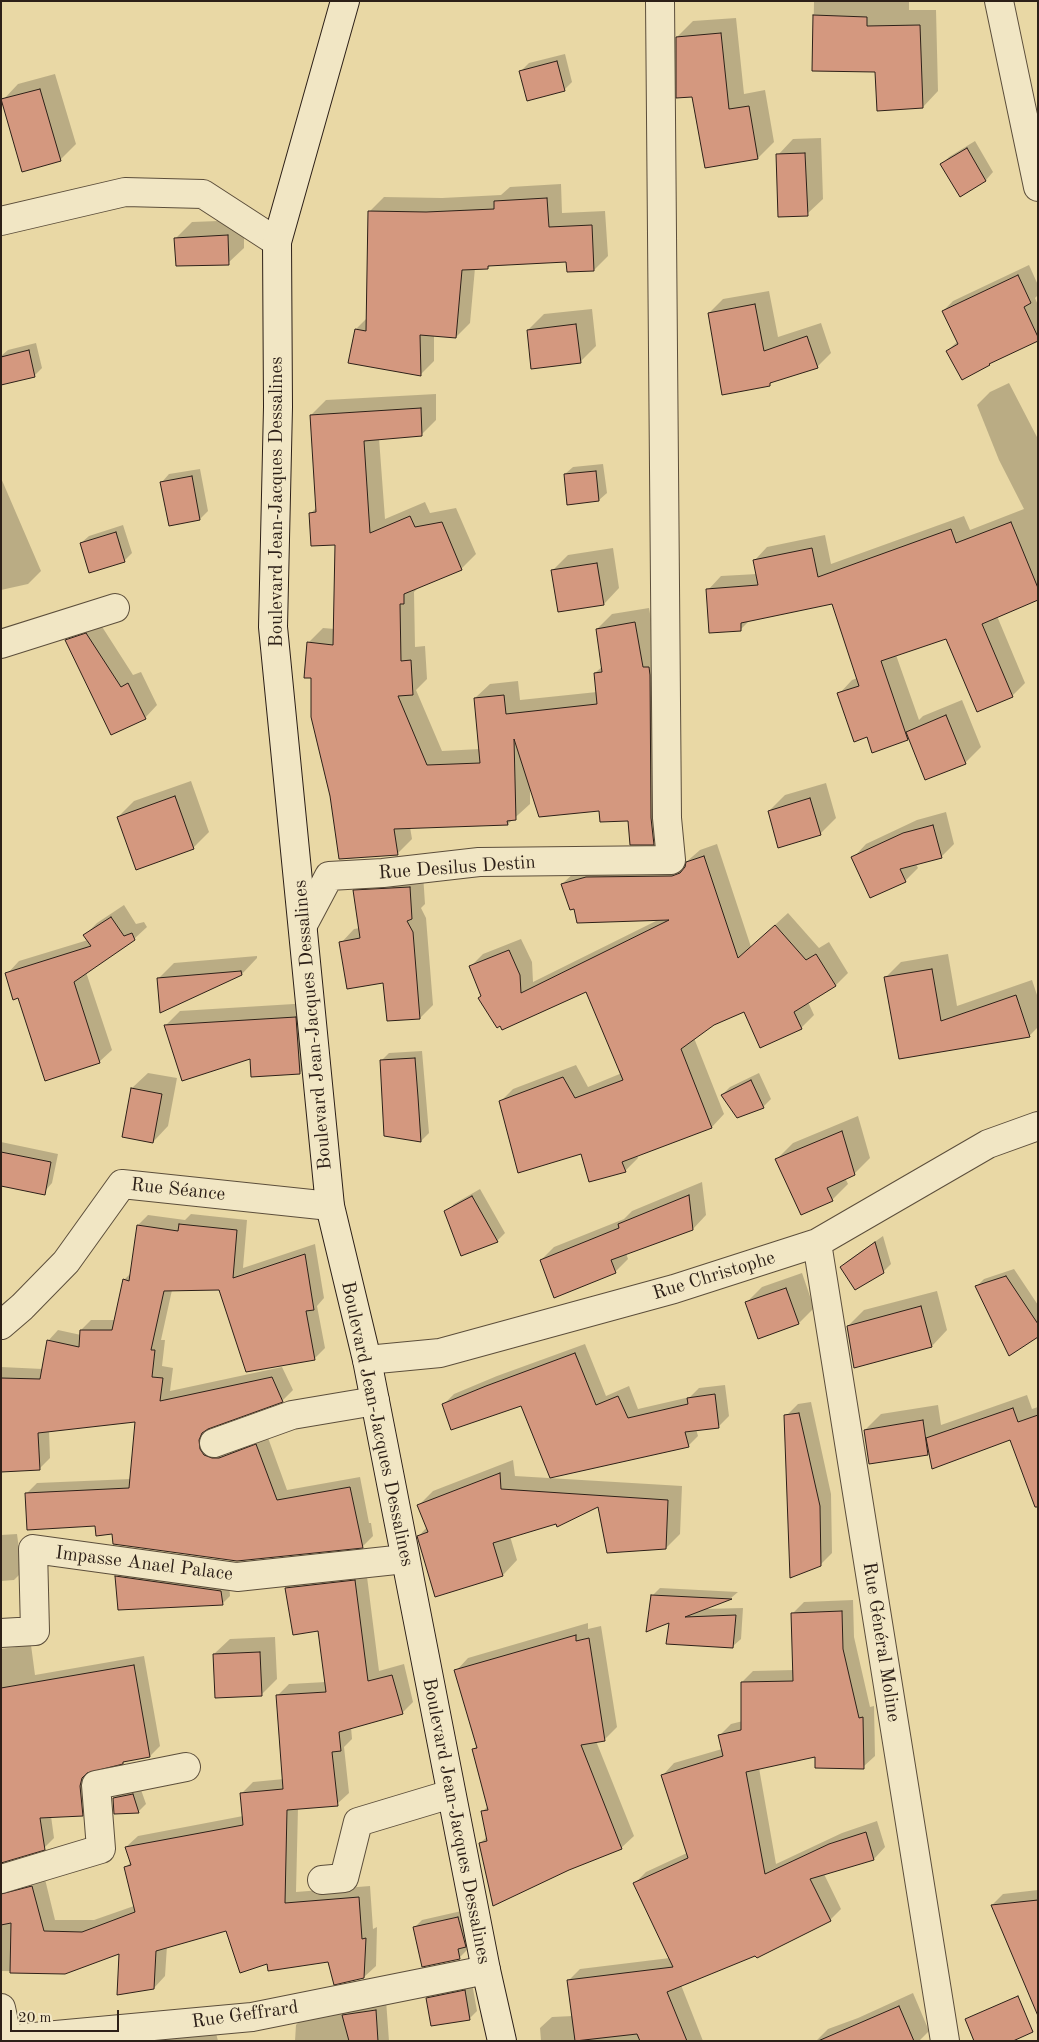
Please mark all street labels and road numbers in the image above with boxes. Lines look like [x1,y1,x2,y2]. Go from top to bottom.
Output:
street label: Boulevard Jean-Jacques Dessalines [266,357,288,647]
street label: Rue Desilus Destin [378,851,536,885]
street label: Boulevard Jean-Jacques Dessalines [289,879,337,1171]
street label: Rue Séance [130,1174,226,1206]
street label: Rue Christophe [650,1247,778,1305]
street label: Boulevard Jean-Jacques Dessalines [336,1279,418,1569]
street label: Impasse Anael Palace [54,1542,234,1586]
street label: Rue Général Moline [857,1560,905,1724]
street label: Boulevard Jean-Jacques Dessalines [417,1676,495,1966]
street label: Rue Geffrard [190,1996,300,2034]

